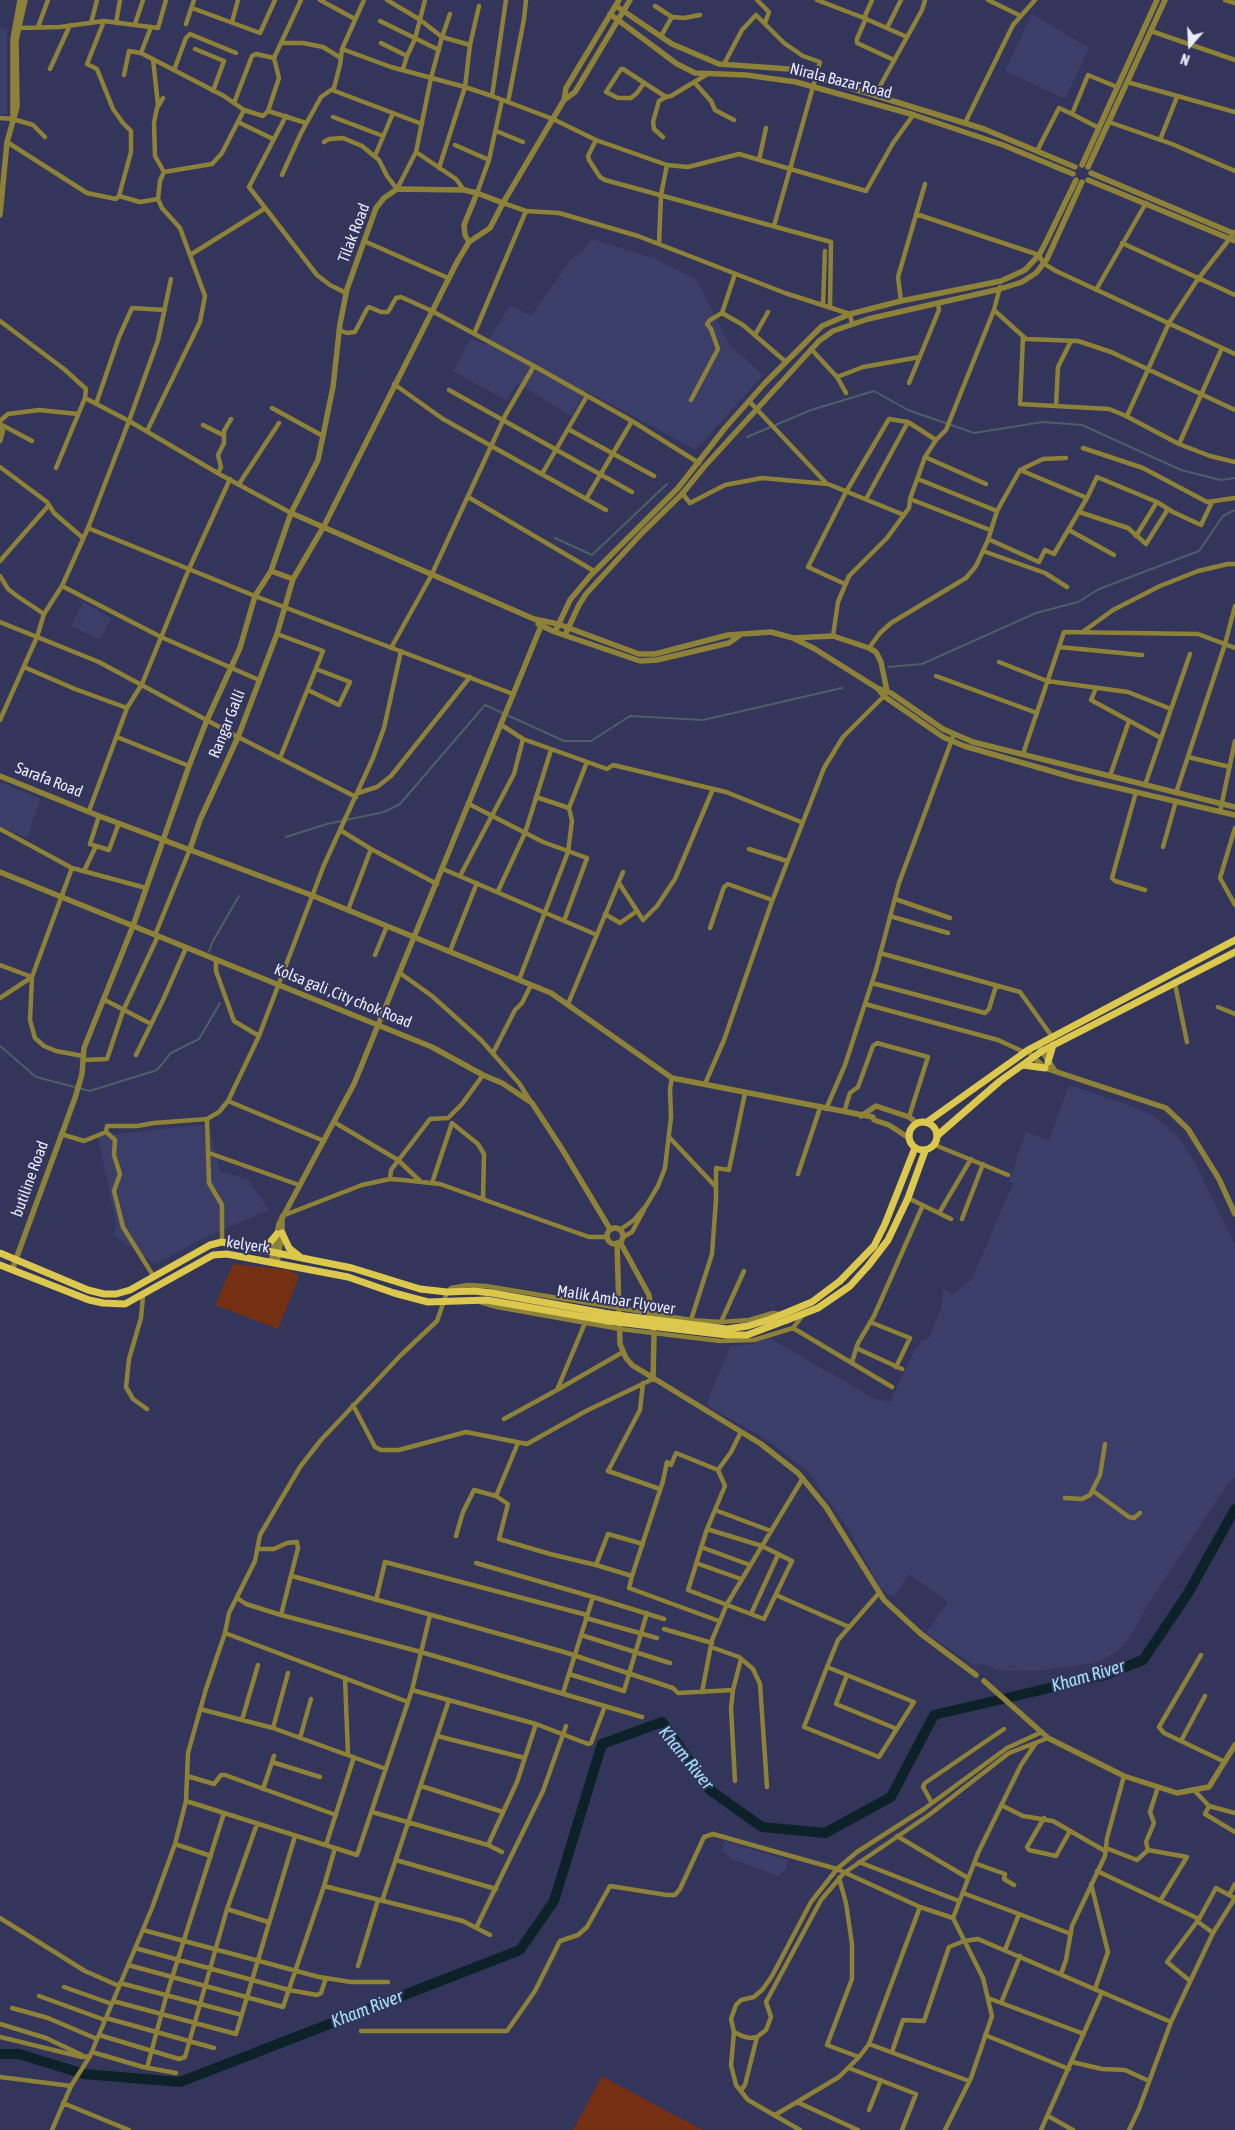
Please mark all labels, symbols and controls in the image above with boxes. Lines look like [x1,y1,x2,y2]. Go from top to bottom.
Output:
north arrow [1165,20,1215,70]
text: N [1179,50,1192,68]
street label: Nirala Bazar Road [788,59,894,103]
street label: Tilak Road [334,201,374,265]
street label: Rangar Galli [205,687,249,761]
street label: Sarafa Road [13,758,85,802]
street label: Kolsa gali ,City chok Road [271,960,415,1032]
street label: butiline Road [7,1138,53,1220]
street label: kelyerk [225,1232,271,1258]
street label: Malik Ambar Flyover [556,1281,676,1319]
water label: Kham River [1049,1655,1127,1697]
water label: Kham River [654,1722,718,1794]
water label: Kham River [328,1985,406,2033]

